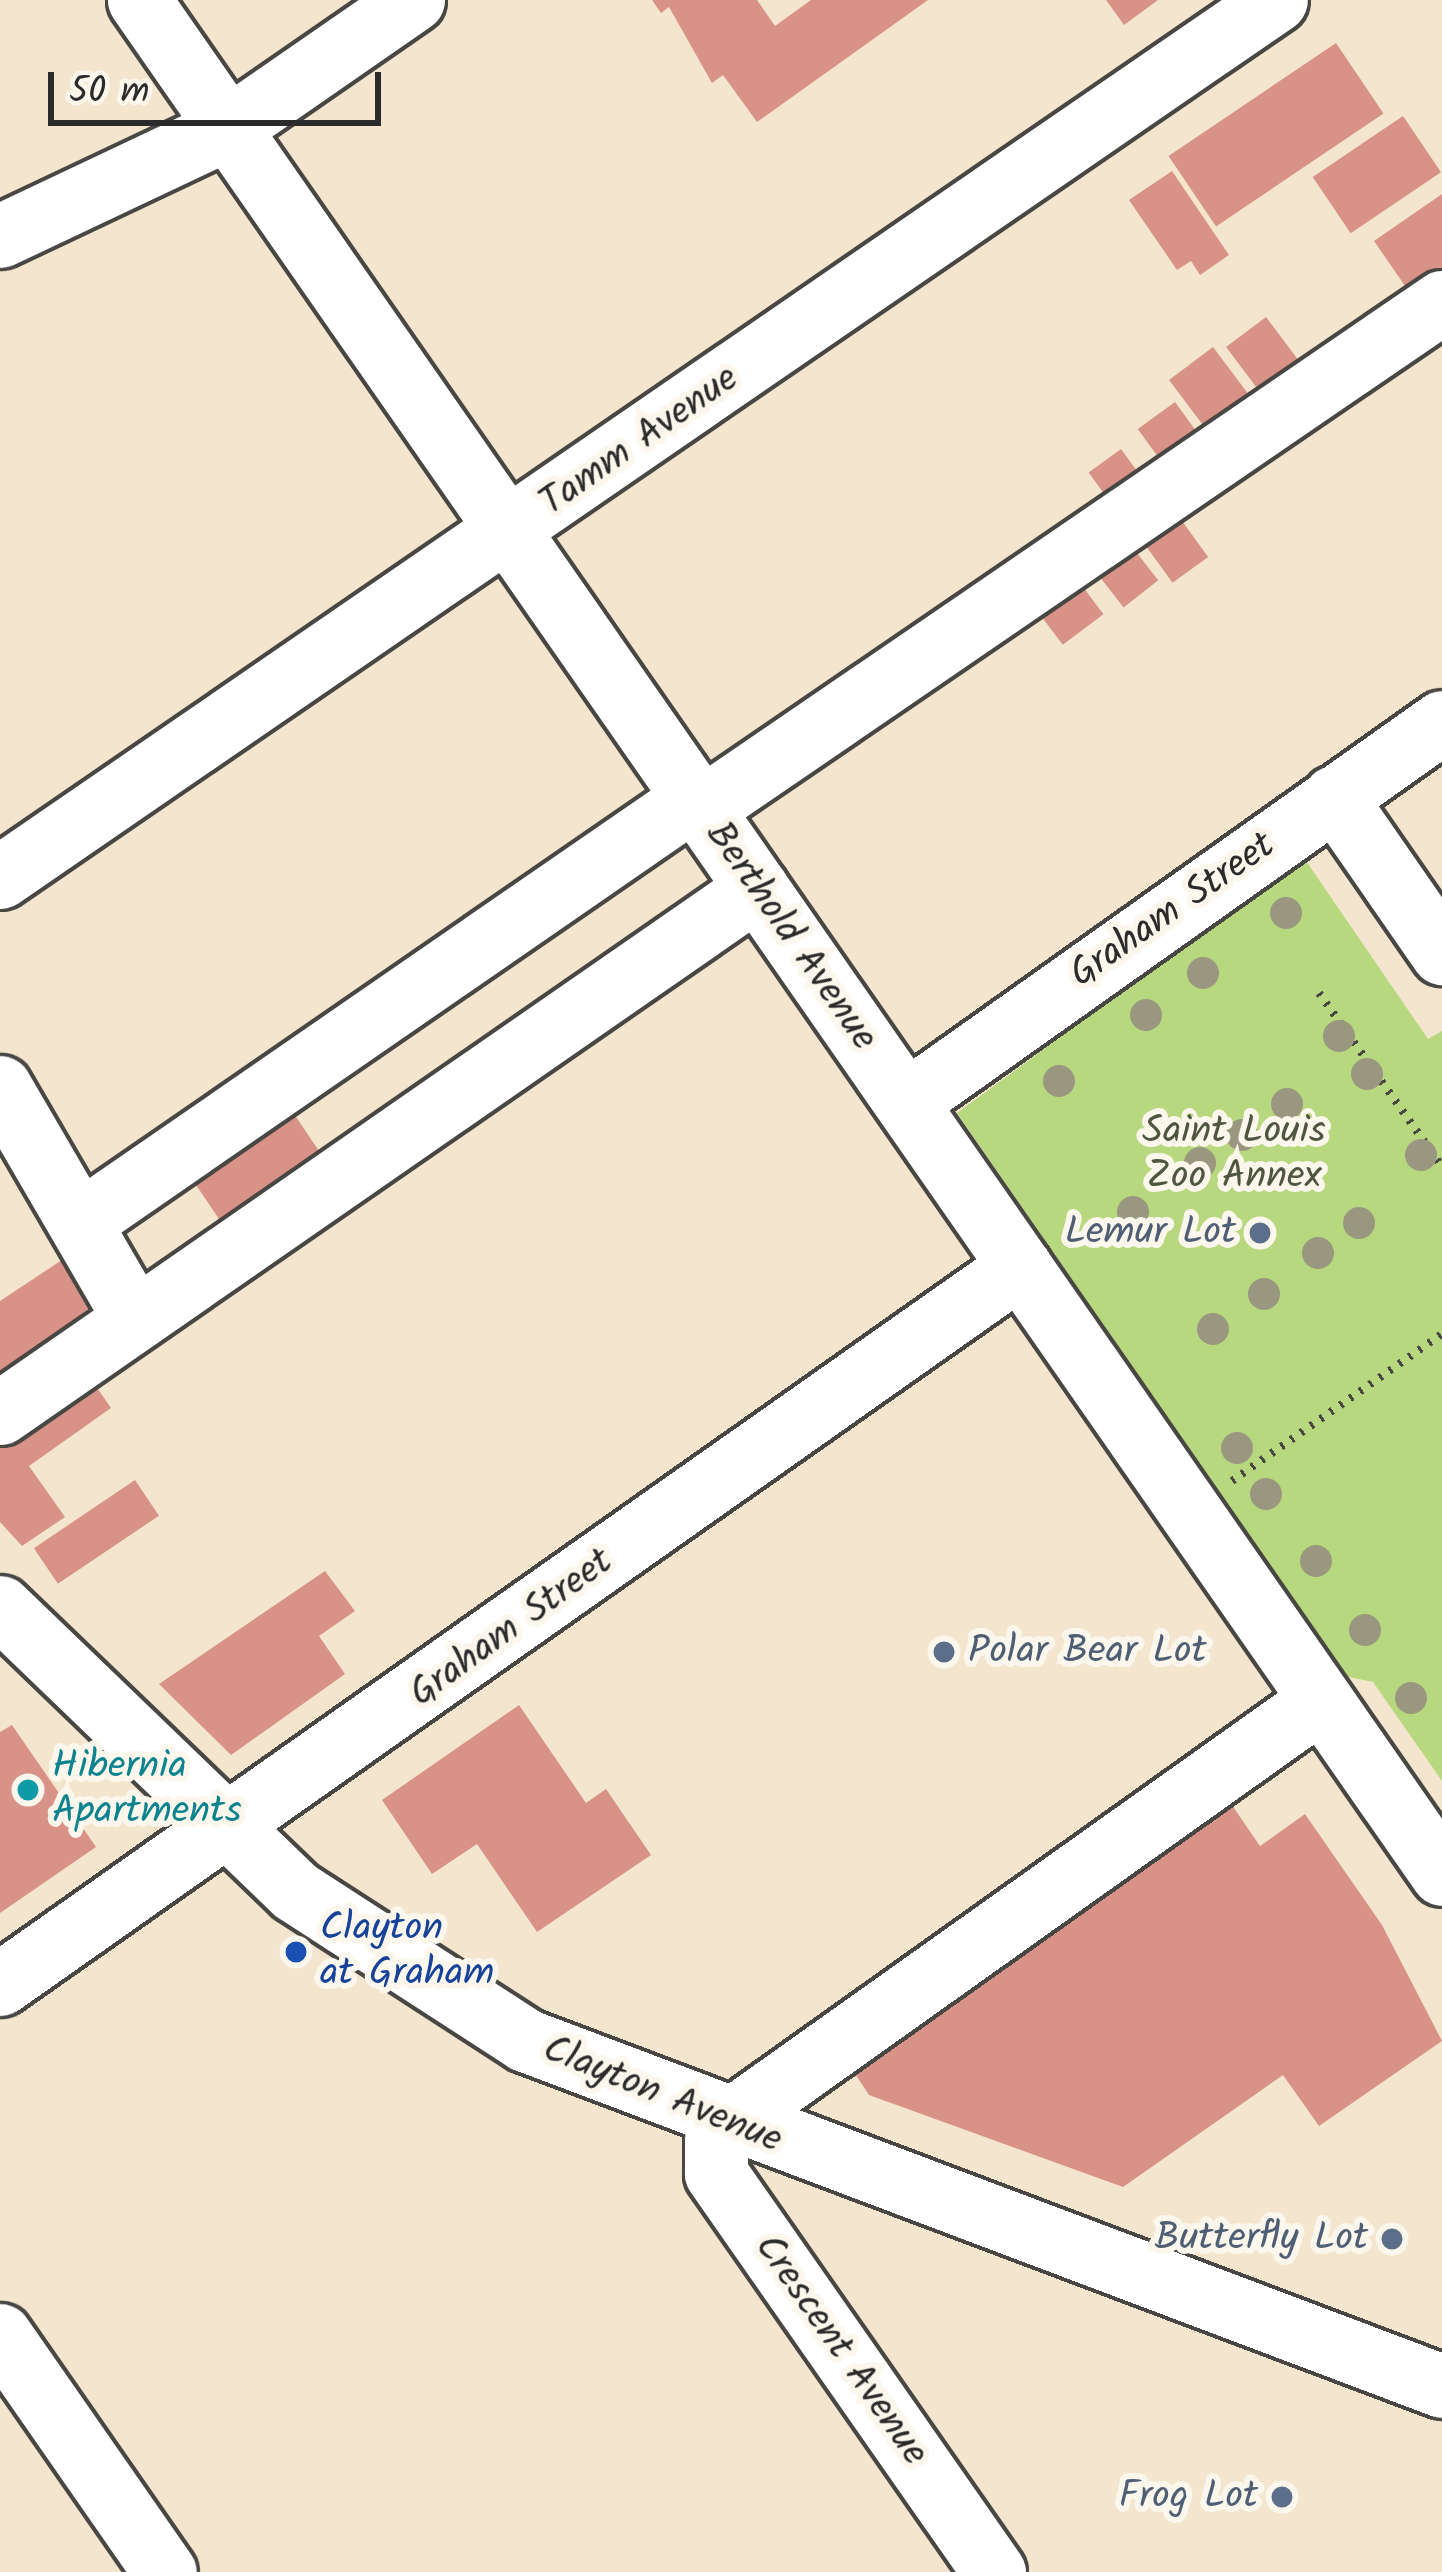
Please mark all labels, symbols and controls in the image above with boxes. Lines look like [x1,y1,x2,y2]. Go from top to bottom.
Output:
scale bar [54,48,387,122]
text: 50 m [69,64,149,121]
street label: Tamm Avenue [532,356,748,528]
street label: Berthold Avenue [694,814,886,1060]
street label: Graham Street [1061,823,1285,999]
park label: Saint Louis Zoo Annex [1142,1110,1326,1201]
place label: Lemur Lot [1065,1210,1236,1256]
marker: Lemur Lot [1247,1220,1273,1246]
street label: Graham Street [401,1540,623,1718]
place label: Polar Bear Lot [968,1629,1207,1675]
marker: Polar Bear Lot [931,1639,957,1665]
place label: Hibernia Apartments [52,1745,242,1836]
marker: Hibernia Apartments [15,1777,41,1803]
place label: Clayton at Graham [320,1907,494,1998]
marker: Clayton at Graham [283,1939,309,1965]
street label: Clayton Avenue [536,2027,788,2165]
place label: Butterfly Lot [1155,2216,1368,2262]
street label: Crescent Avenue [743,2226,937,2476]
marker: Butterfly Lot [1379,2226,1405,2252]
place label: Frog Lot [1119,2474,1258,2520]
marker: Frog Lot [1269,2484,1295,2510]

